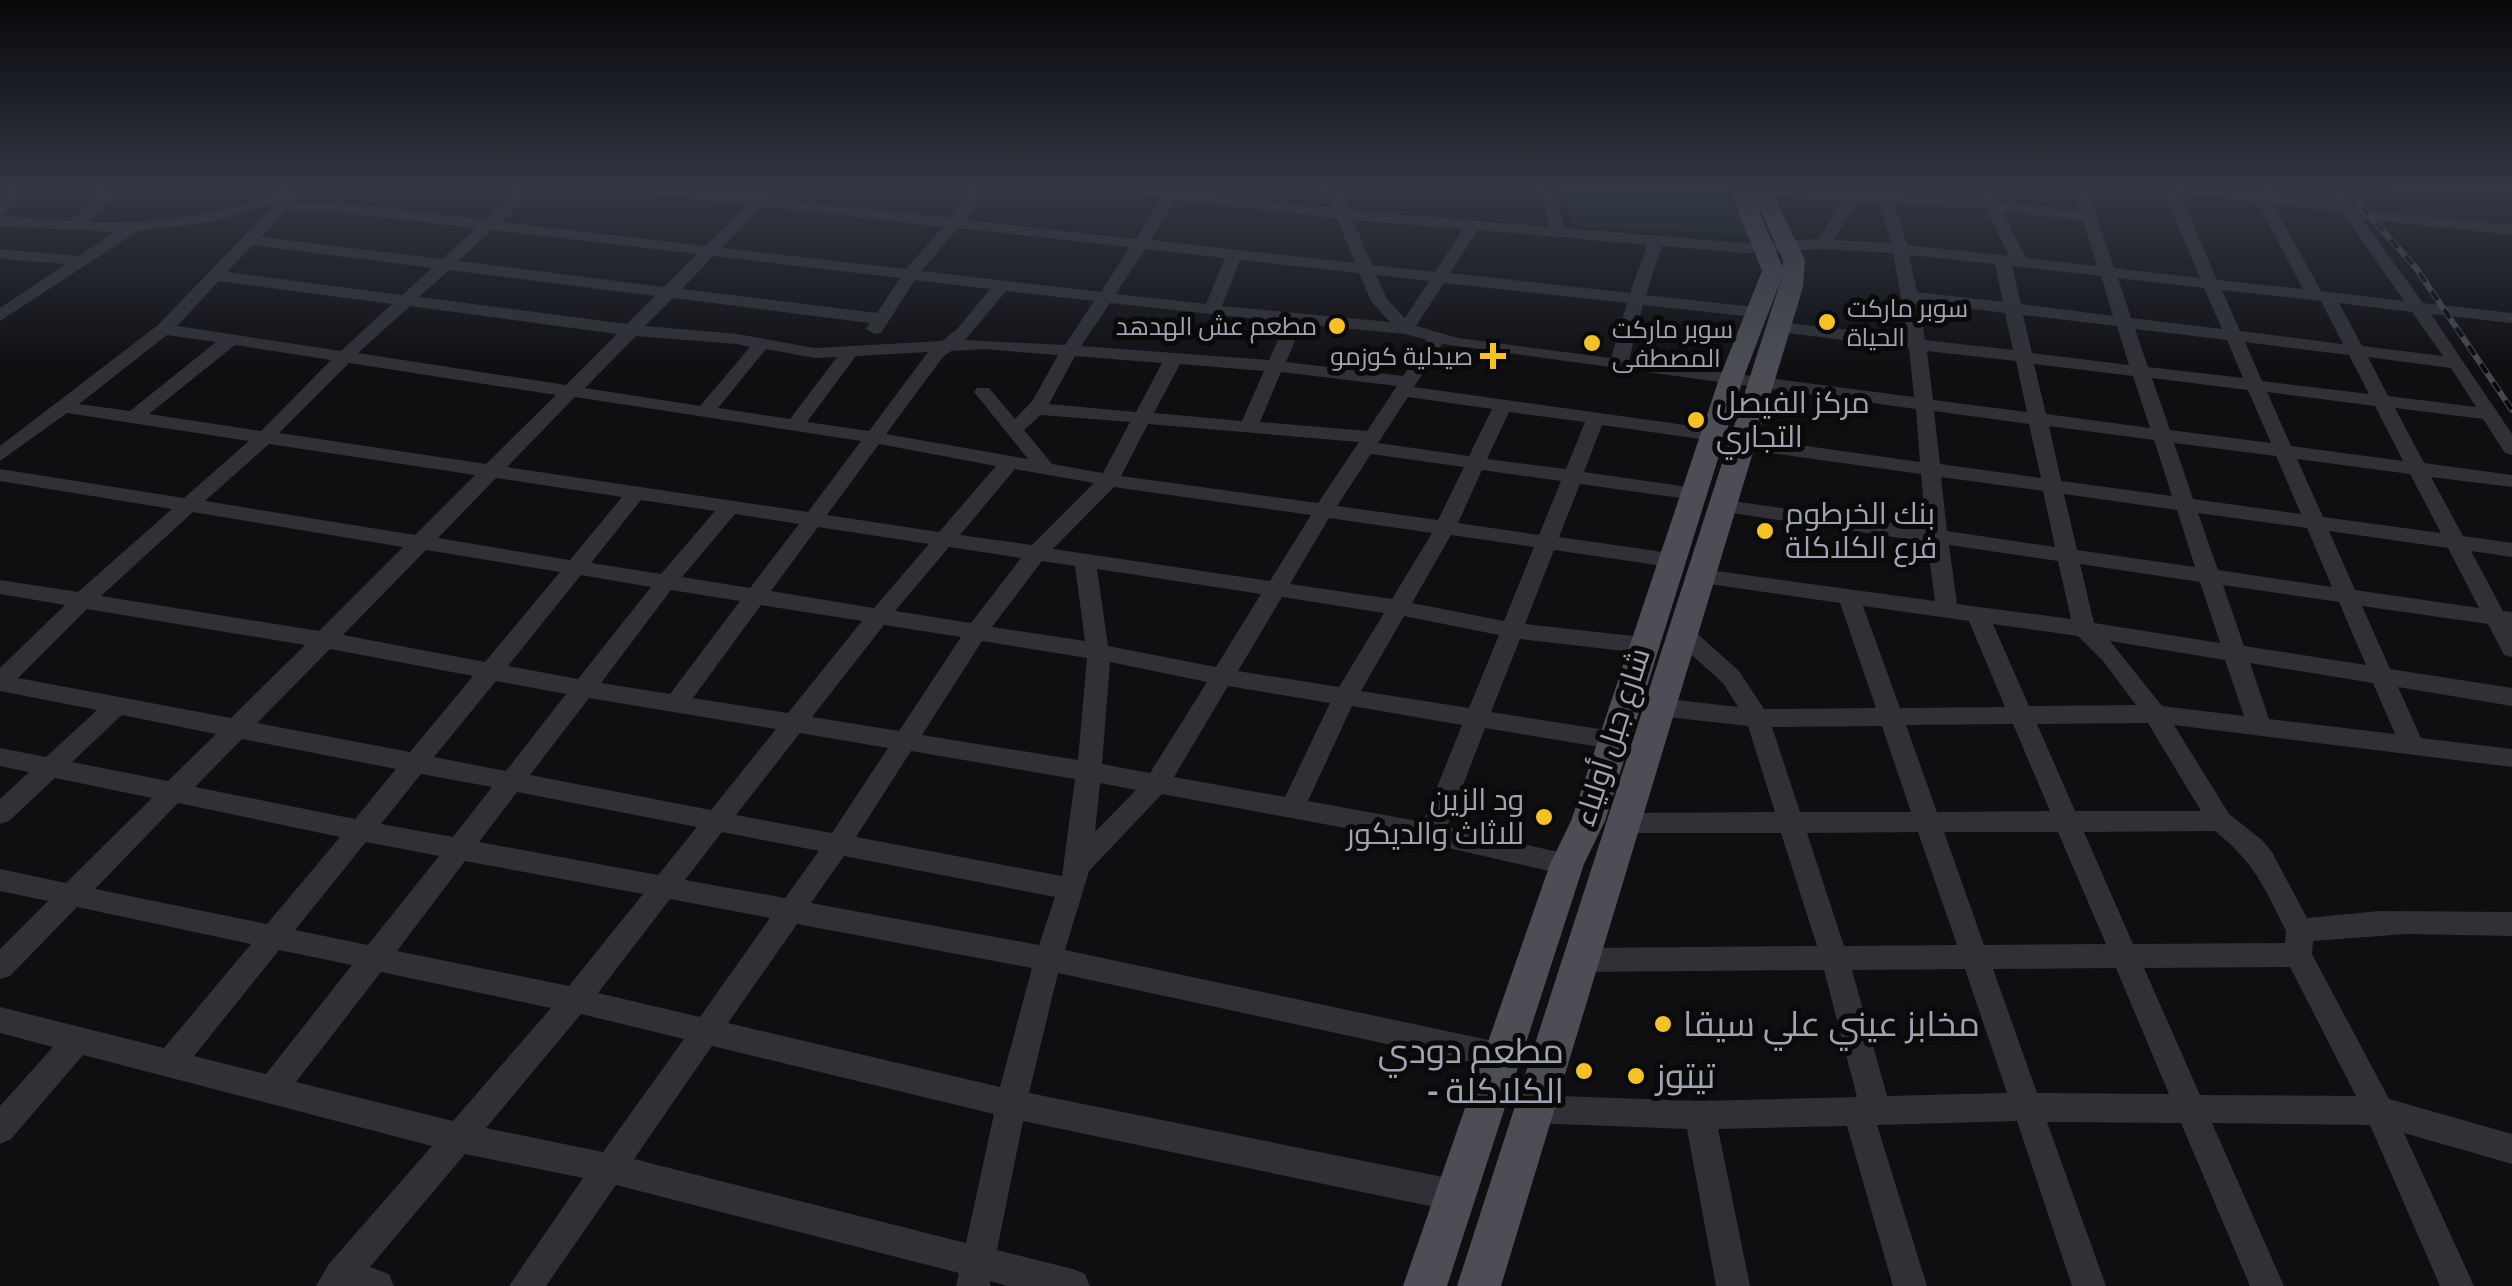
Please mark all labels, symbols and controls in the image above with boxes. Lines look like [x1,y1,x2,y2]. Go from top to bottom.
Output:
place label: سوبر ماركت الحياة [1847,291,1968,354]
place label: مطعم عش الهدهد [1116,309,1317,344]
marker: سوبر ماركت الحياة [1816,311,1838,333]
place label: سوبر ماركت المصطفى [1612,312,1733,375]
marker: مطعم عش الهدهد [1326,315,1348,337]
marker: سوبر ماركت المصطفى [1581,332,1603,354]
place label: صيدلية كوزمو [1330,339,1473,373]
marker: صيدلية كوزمو [1482,345,1504,367]
place label: مركز الفيصل التجاري [1716,382,1870,460]
marker: مركز الفيصل التجاري [1685,409,1707,431]
place label: بنك الخرطوم فرع الكلاكلة [1785,493,1937,568]
marker: بنك الخرطوم فرع الكلاكلة [1754,520,1776,542]
street label: شارع جبل أولياء [1563,643,1660,831]
place label: ود الزين للاثاث والديكور [1345,779,1524,853]
marker: ود الزين للاثاث والديكور [1533,806,1555,828]
place label: مخابز عيني علي سيقا [1683,1000,1980,1051]
marker: مخابز عيني علي سيقا [1652,1013,1674,1035]
place label: مطعم دودي - الكلاكلة [1378,1027,1564,1114]
place label: تيتوز [1654,1052,1715,1099]
marker: مطعم دودي - الكلاكلة [1573,1060,1595,1082]
marker: تيتوز [1625,1065,1647,1087]

